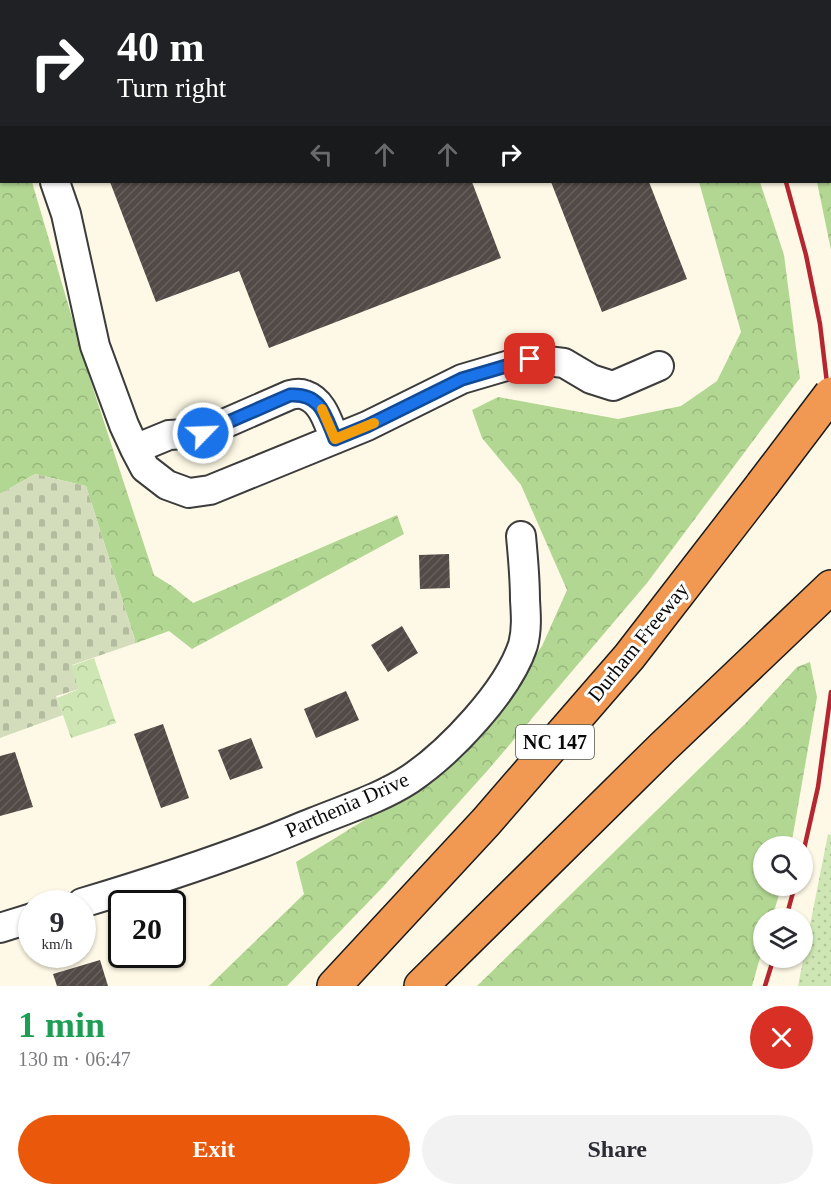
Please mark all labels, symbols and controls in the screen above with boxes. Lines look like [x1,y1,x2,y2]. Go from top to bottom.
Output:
icon: right [18,24,96,102]
text: 40 m [117,24,205,70]
text: Turn right [117,73,226,103]
icon: left [305,138,338,171]
icon: ahead [368,138,401,171]
icon: ahead [431,138,464,171]
icon: right [494,138,527,171]
pin [504,333,555,384]
icon: arrive [513,342,546,375]
position arrow [171,401,235,465]
street label: Durham Freeway [583,577,694,706]
road number: NC 147 [516,725,594,759]
street label: Parthenia Drive [282,767,412,843]
map controls [753,836,813,968]
button: search [753,836,813,896]
speed limit sign: 20 [108,890,186,968]
text: 9 [50,905,65,938]
button: layers [753,908,813,968]
text: km/h [42,936,72,952]
text: 1 min [18,1005,105,1045]
button: close [750,1006,813,1069]
text: 130 m · 06:47 [18,1048,131,1070]
button: Exit [18,1115,410,1184]
button: Share [422,1115,813,1184]

